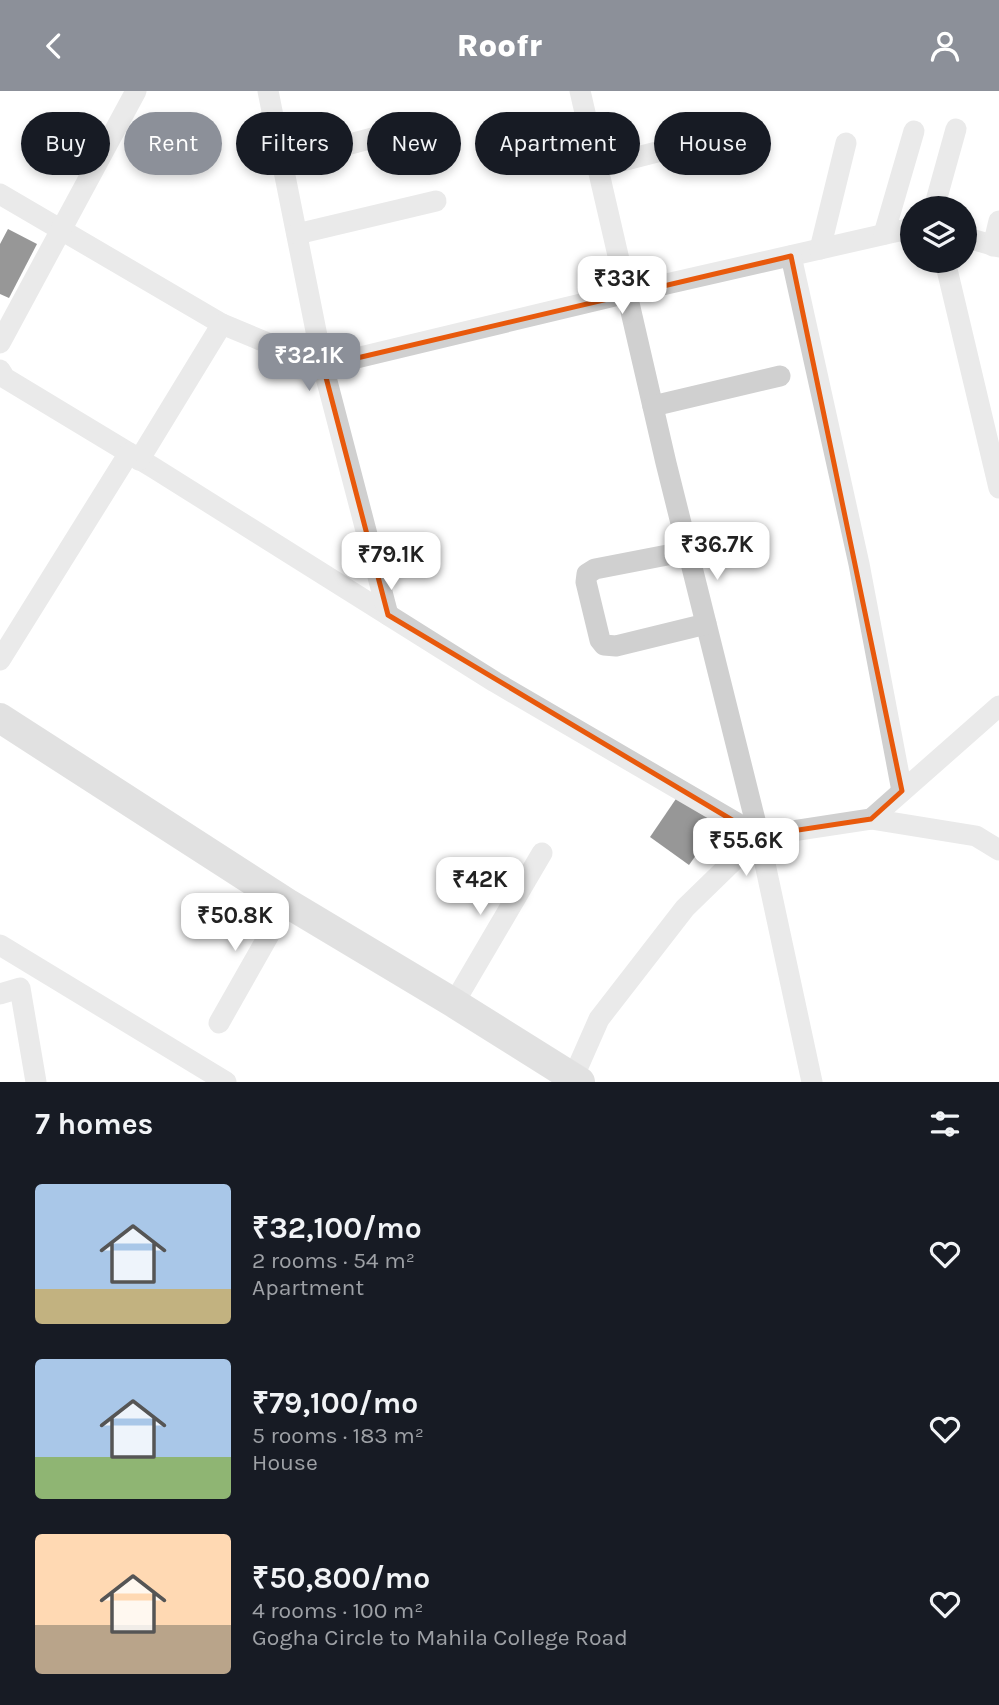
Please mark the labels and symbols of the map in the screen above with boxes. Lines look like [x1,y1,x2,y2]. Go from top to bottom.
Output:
pin: ₹33K [581,257,663,316]
pin: ₹32.1K [252,334,366,393]
pin: ₹36.7K [660,523,774,582]
pin: ₹79.1K [334,533,448,592]
pin: ₹55.6K [689,819,803,878]
pin: ₹42K [439,857,521,917]
pin: ₹50.8K [178,893,292,953]

